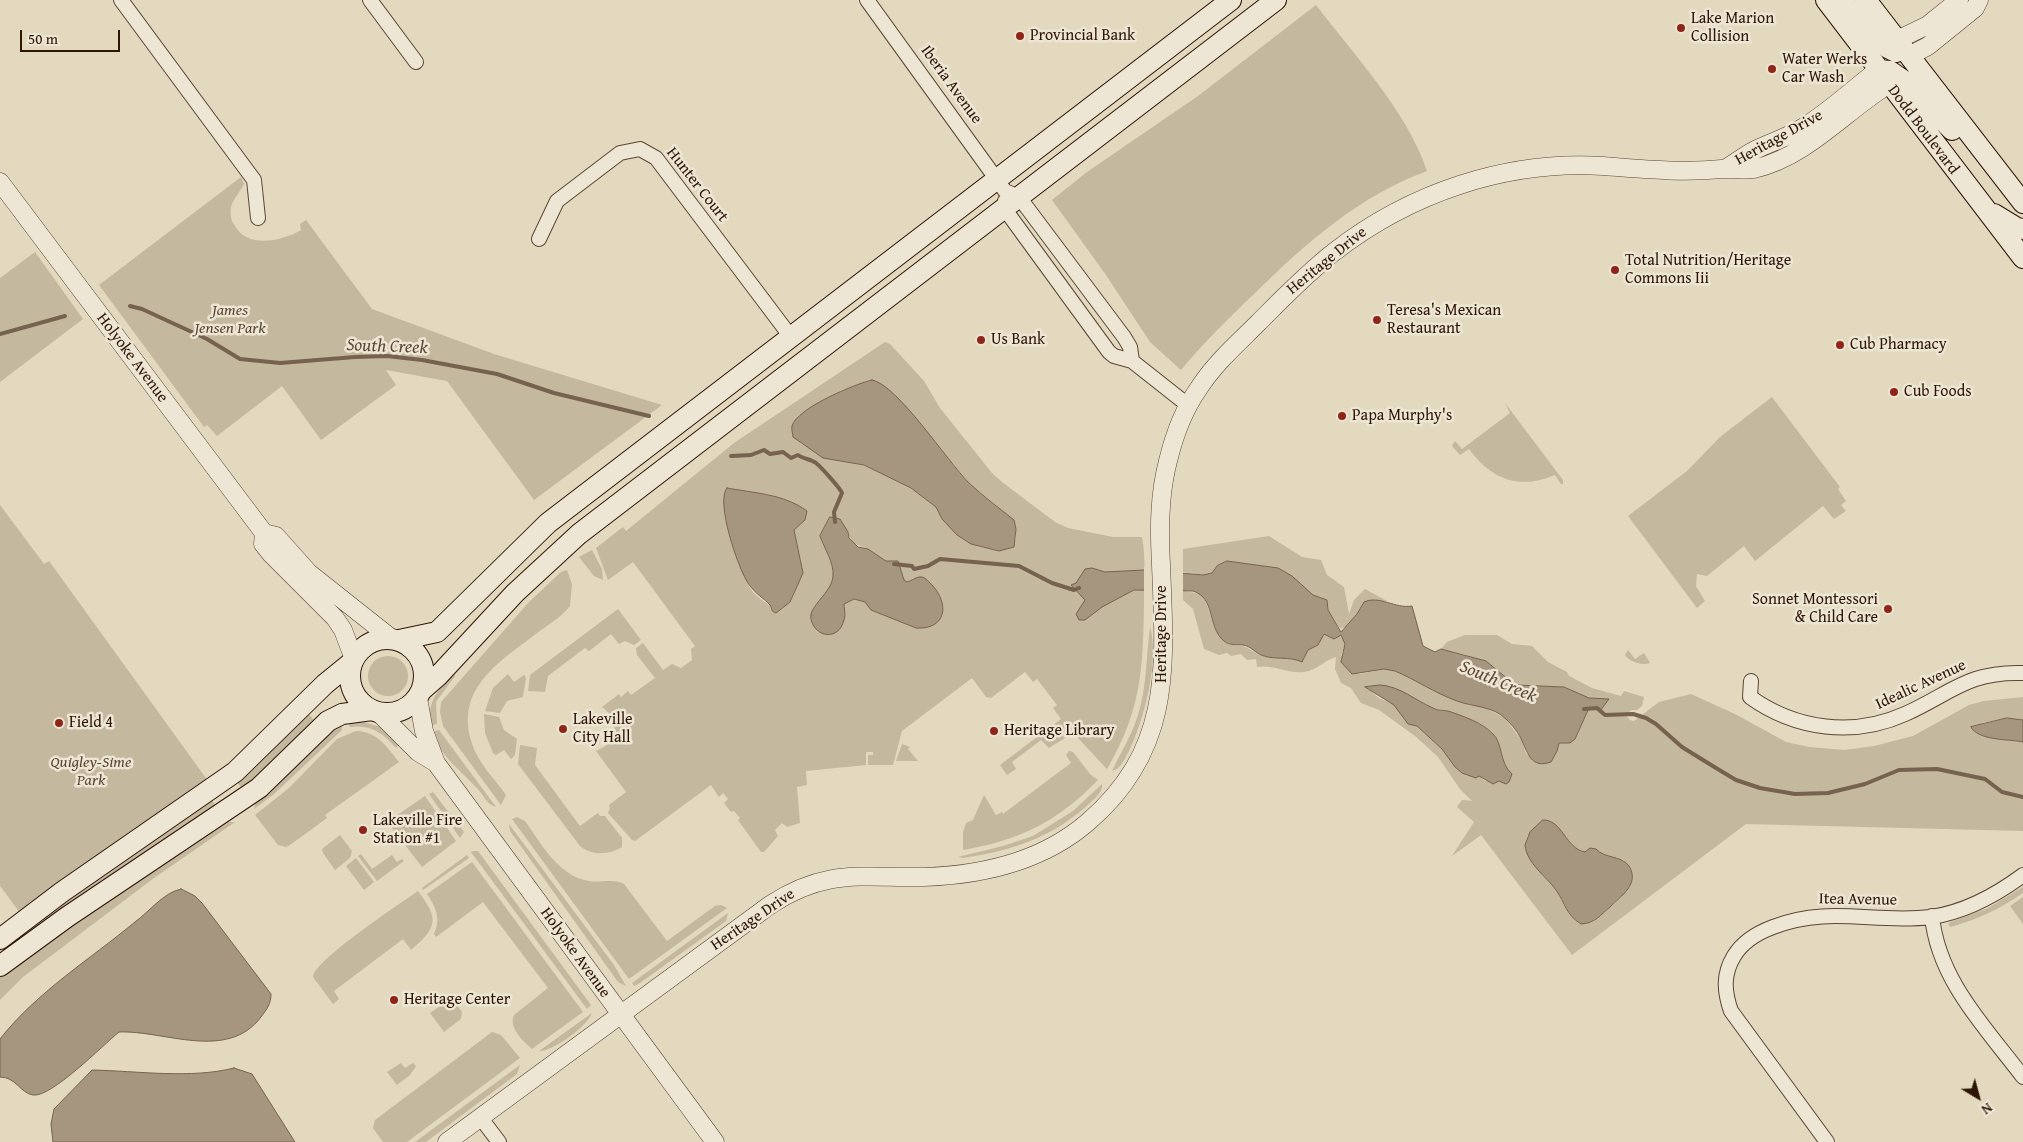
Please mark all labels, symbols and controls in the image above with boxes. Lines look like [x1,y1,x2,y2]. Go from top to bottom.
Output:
place label: Lake Marion Collision [1691,9,1774,47]
scale bar [22,20,122,52]
marker: Lake Marion Collision [1675,22,1687,34]
place label: Provincial Bank [1030,26,1135,46]
text: 50 m [28,28,58,49]
marker: Provincial Bank [1014,30,1026,42]
street label: Iberia Avenue [916,42,986,128]
place label: Water Werks Car Wash [1782,50,1867,88]
marker: Water Werks Car Wash [1766,63,1778,75]
street label: Dodd Boulevard [1883,82,1963,178]
street label: Heritage Drive [1732,106,1826,170]
street label: Hunter Court [662,144,732,226]
street label: Heritage Drive [1283,223,1371,299]
place label: Total Nutrition/Heritage Commons Iii [1625,251,1791,289]
marker: Total Nutrition/Heritage Commons Iii [1609,264,1621,276]
park label: James Jensen Park [194,301,266,339]
place label: Teresa's Mexican Restaurant [1387,301,1501,339]
street label: Holyoke Avenue [92,309,172,407]
marker: Teresa's Mexican Restaurant [1371,314,1383,326]
place label: Us Bank [991,330,1045,350]
marker: Us Bank [975,334,987,346]
water label: South Creek [346,335,428,359]
place label: Cub Pharmacy [1850,335,1947,355]
marker: Cub Pharmacy [1834,339,1846,351]
place label: Cub Foods [1904,382,1972,402]
marker: Cub Foods [1888,386,1900,398]
place label: Papa Murphy's [1352,406,1452,426]
marker: Papa Murphy's [1336,410,1348,422]
street label: Heritage Drive [1152,585,1172,683]
place label: Sonnet Montessori & Child Care [1752,590,1878,628]
marker: Sonnet Montessori & Child Care [1882,603,1894,615]
water label: South Creek [1456,656,1540,708]
street label: Idealic Avenue [1873,656,1969,714]
place label: Lakeville City Hall [573,710,633,748]
place label: Field 4 [69,713,113,733]
marker: Field 4 [53,717,65,729]
place label: Heritage Library [1004,721,1115,741]
marker: Lakeville City Hall [557,723,569,735]
marker: Heritage Library [988,725,1000,737]
park label: Quigley-Sime Park [51,753,131,791]
place label: Lakeville Fire Station #1 [373,811,462,849]
marker: Lakeville Fire Station #1 [357,824,369,836]
street label: Heritage Drive [707,885,799,955]
street label: Itea Avenue [1819,890,1897,910]
street label: Holyoke Avenue [536,904,614,1002]
place label: Heritage Center [404,990,510,1010]
marker: Heritage Center [388,994,400,1006]
north arrow [1953,1072,2003,1122]
text: N [1977,1098,1997,1120]

